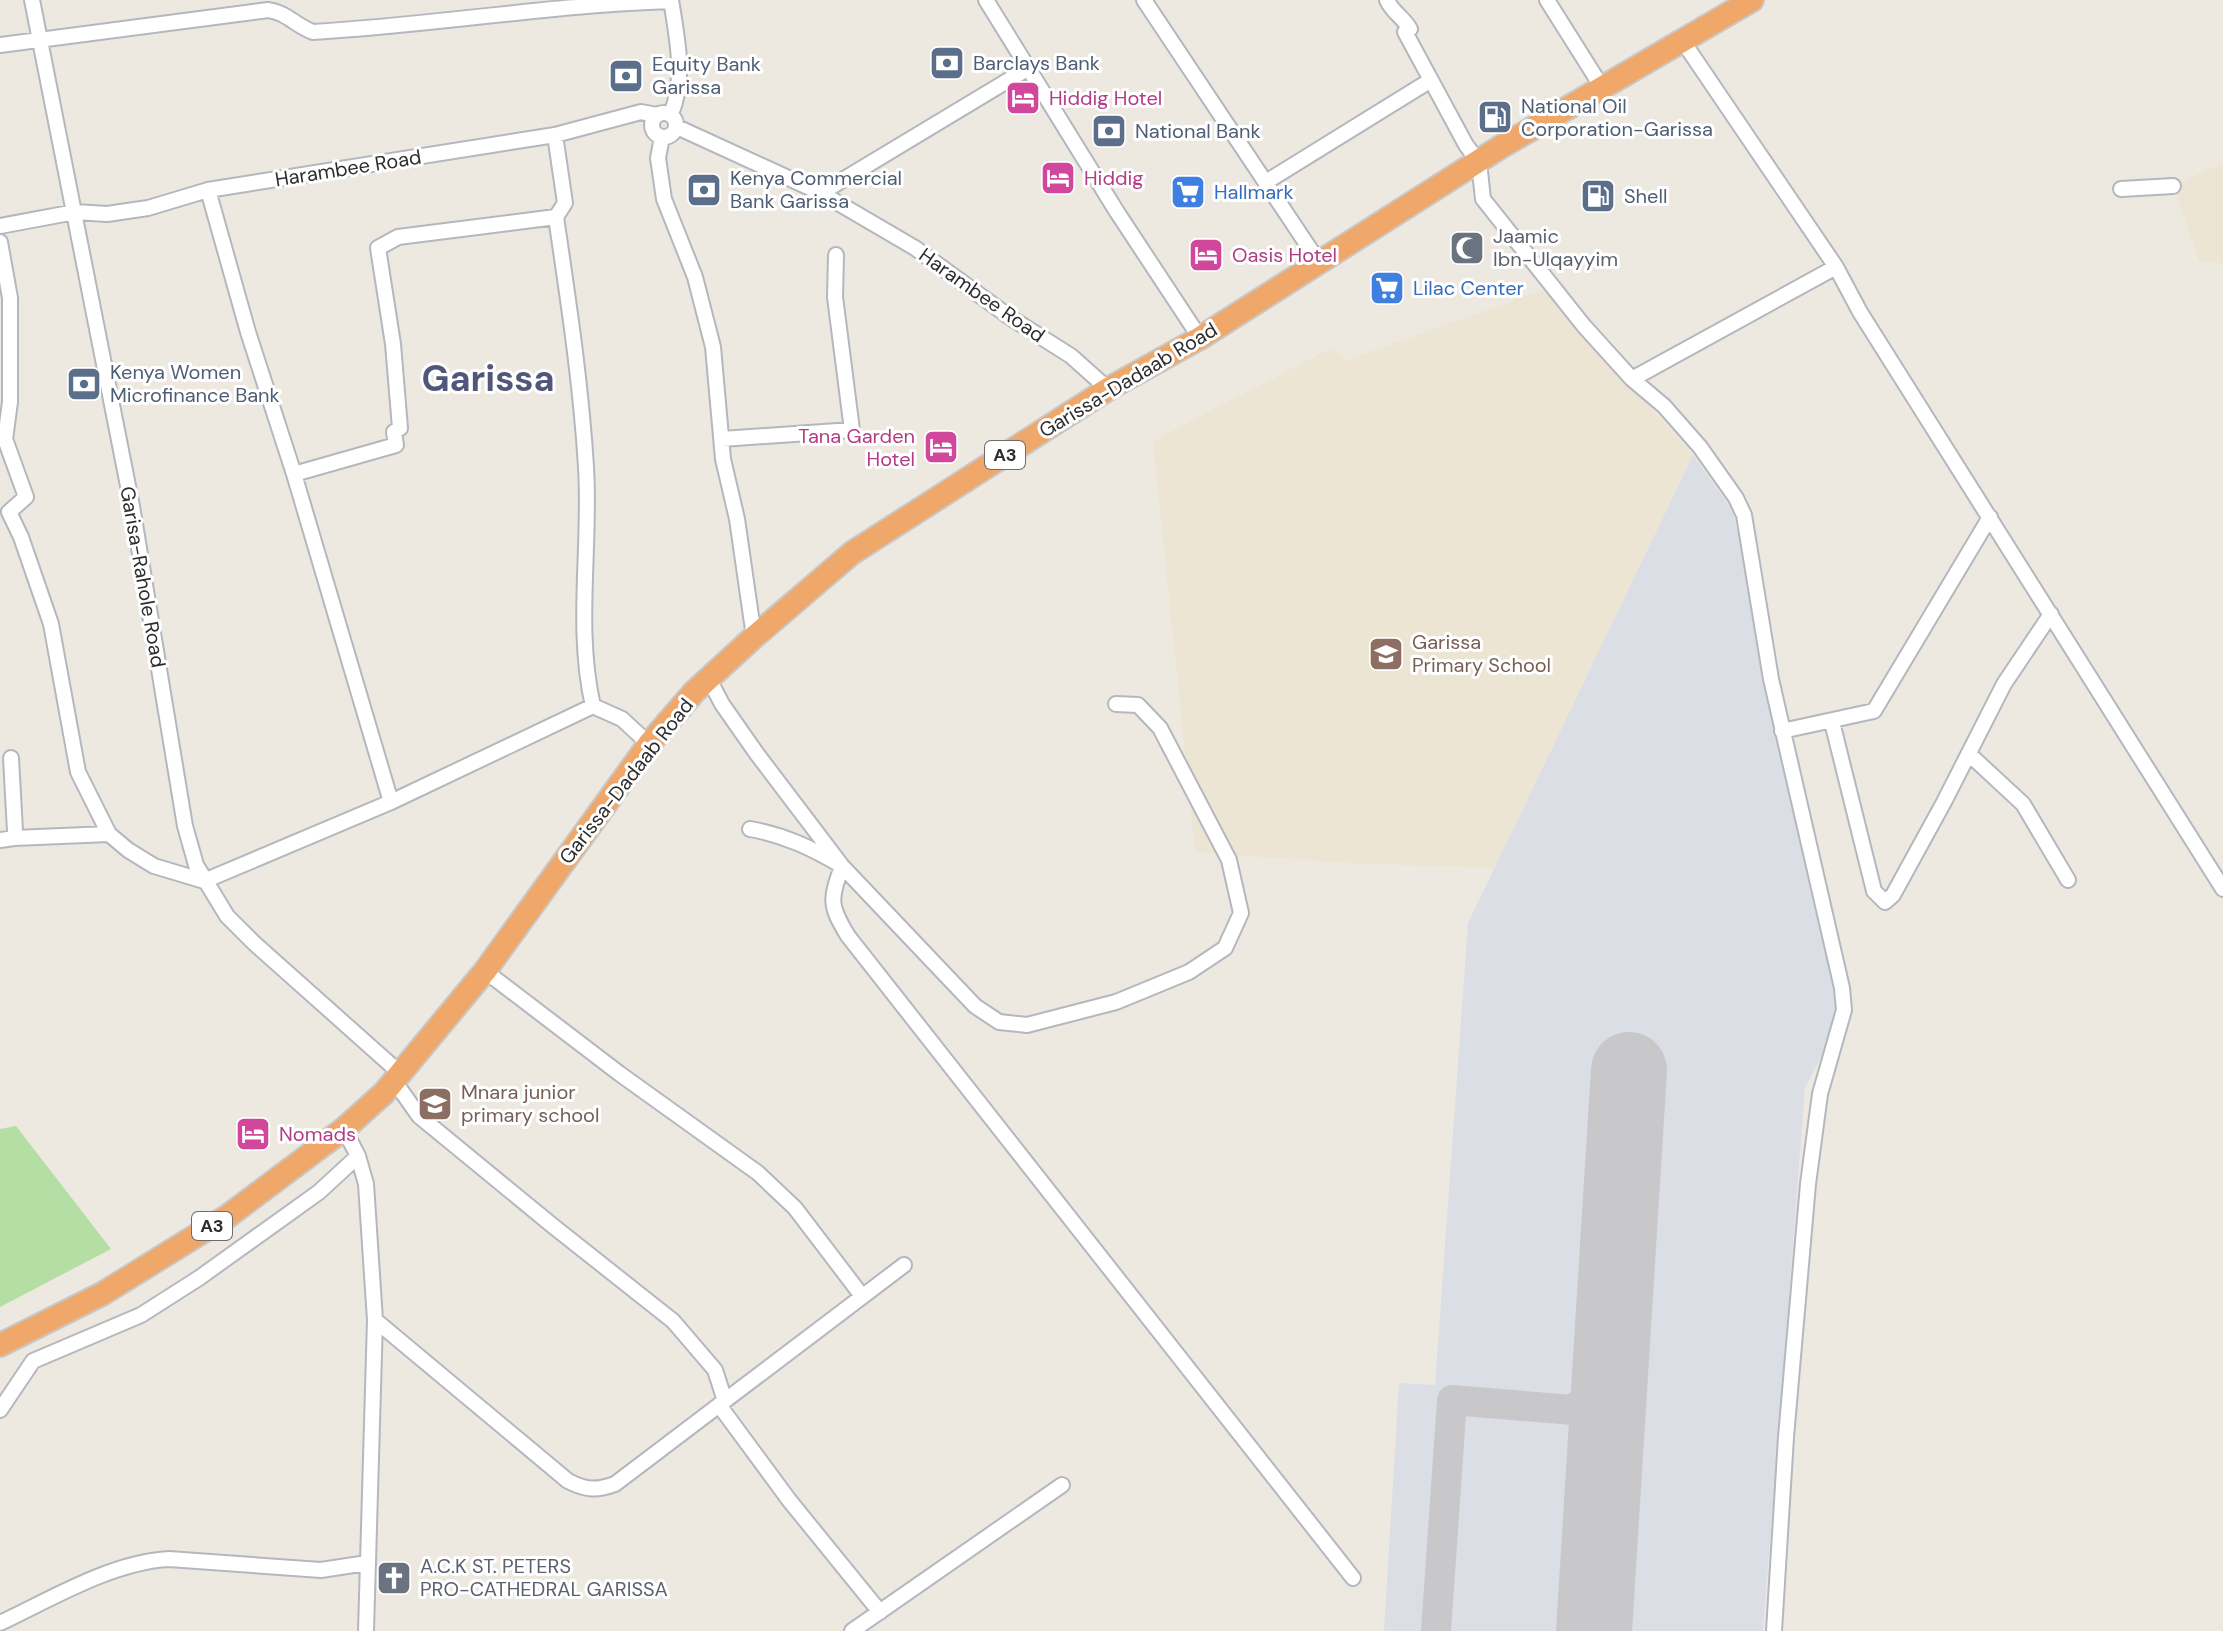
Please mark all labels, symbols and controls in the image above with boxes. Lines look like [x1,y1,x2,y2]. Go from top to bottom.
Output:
bank icon: Barclays Bank [928,44,966,82]
place label: Barclays Bank [973,50,1100,76]
place label: Equity Bank Garissa [652,51,761,100]
bank icon: Equity Bank Garissa [607,57,645,95]
hotel icon: Hiddig Hotel [1004,79,1042,117]
place label: Hiddig Hotel [1049,85,1162,111]
place label: National Oil Corporation-Garissa [1521,93,1713,142]
fuel station icon: National Oil Corporation-Garissa [1476,98,1514,136]
bank icon: National Bank [1090,112,1128,150]
place label: National Bank [1135,118,1261,144]
street label: Harambee Road [273,144,423,192]
hotel icon: Hiddig [1039,159,1077,197]
place label: Kenya Commercial Bank Garissa [730,165,902,214]
place label: Hiddig [1084,165,1143,191]
bank icon: Kenya Commercial Bank Garissa [685,171,723,209]
supermarket icon: Hallmark [1169,173,1207,211]
fuel station icon: Shell [1579,177,1617,215]
place label: Hallmark [1214,179,1294,205]
place label: Shell [1624,183,1667,209]
place label: Jaamic Ibn-Ulqayyim [1493,223,1618,272]
mosque icon: Jaamic Ibn-Ulqayyim [1448,229,1486,267]
hotel icon: Oasis Hotel [1187,236,1225,274]
street label: Harambee Road [914,242,1050,348]
place label: Oasis Hotel [1232,242,1337,268]
supermarket icon: Lilac Center [1368,269,1406,307]
place label: Lilac Center [1413,275,1524,301]
street label: Garissa-Dadaab Road [1034,316,1222,444]
district label: Garissa [421,355,555,402]
place label: Kenya Women Microfinance Bank [110,359,280,408]
bank icon: Kenya Women Microfinance Bank [65,365,103,403]
place label: Tana Garden Hotel [798,423,915,472]
hotel icon: Tana Garden Hotel [922,428,960,466]
road number: A3 [985,441,1025,469]
street label: Garisa-Rahole Road [114,484,172,670]
place label: Garissa Primary School [1412,629,1551,678]
school or university icon: Garissa Primary School [1367,635,1405,673]
street label: Garissa-Dadaab Road [553,693,699,869]
place label: Mnara junior primary school [461,1079,599,1128]
school or university icon: Mnara junior primary school [416,1085,454,1123]
hotel icon: Nomads [234,1115,272,1153]
place label: Nomads [279,1121,356,1147]
road number: A3 [192,1212,232,1240]
place label: A.C.K ST. PETERS PRO-CATHEDRAL GARISSA [420,1553,668,1602]
church icon: A.C.K ST. PETERS PRO-CATHEDRAL GARISSA [375,1559,413,1597]

